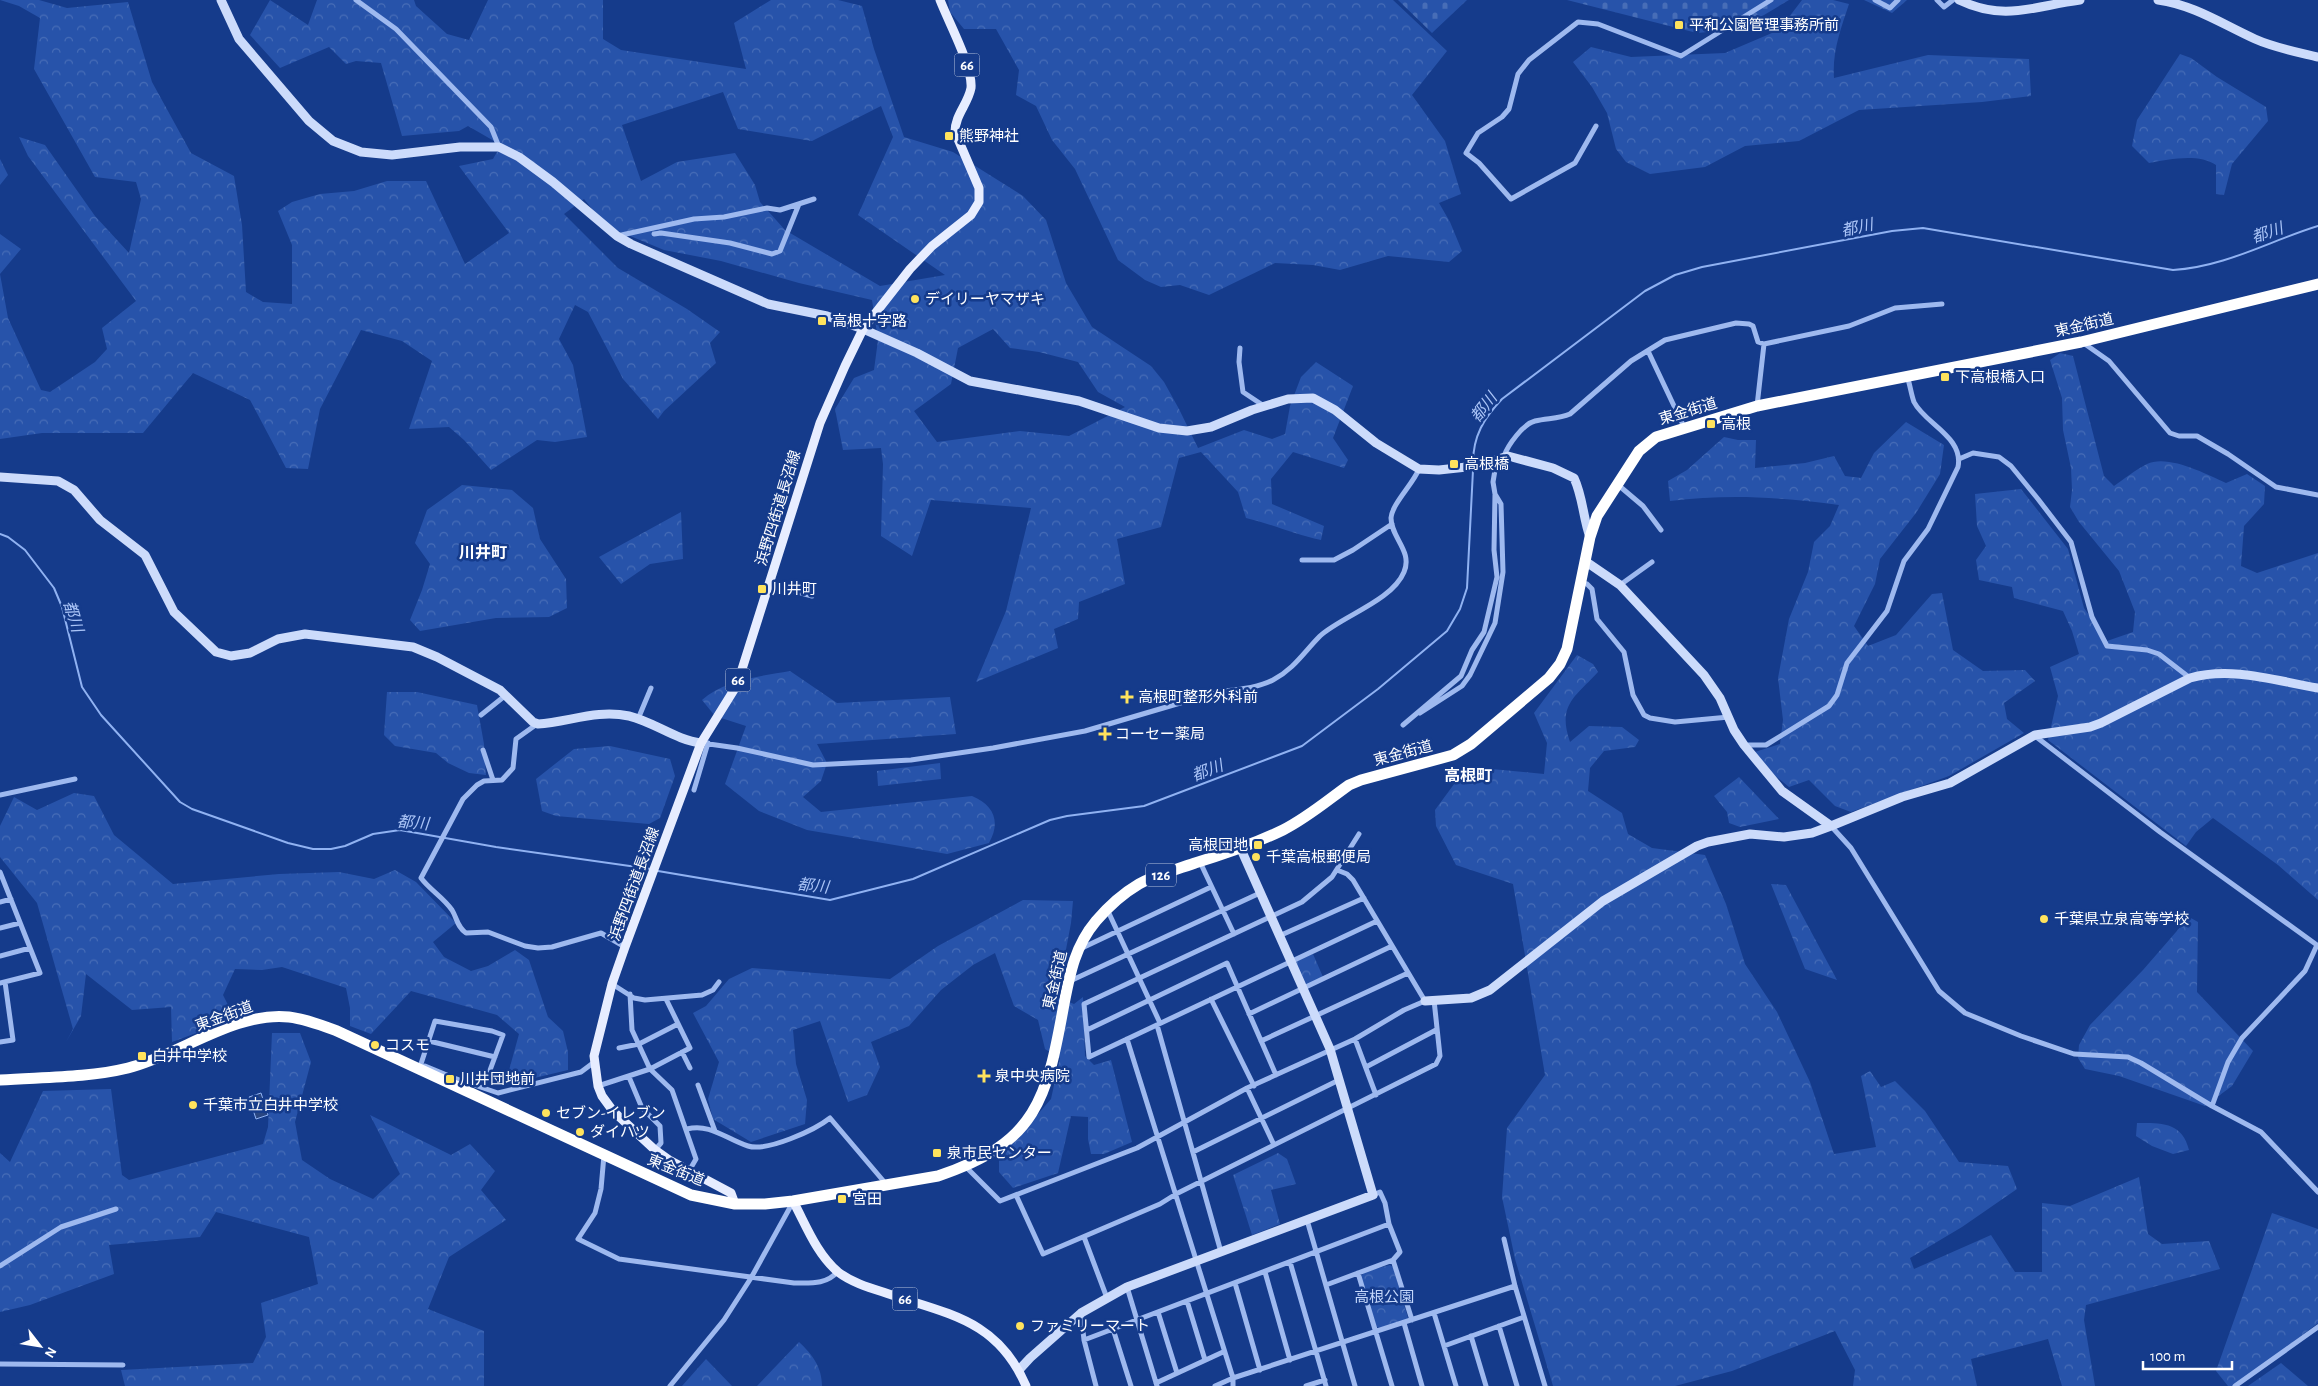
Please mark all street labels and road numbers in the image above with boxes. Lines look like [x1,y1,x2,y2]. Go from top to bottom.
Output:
road number: 66 [954,54,980,76]
street label: 東金街道 [2053,310,2115,340]
street label: 東金街道 [1657,395,1719,427]
street label: 浜野四街道長沼線 [753,448,803,568]
road number: 66 [726,668,750,692]
street label: 東金街道 [1372,738,1434,768]
street label: 浜野四街道長沼線 [606,825,662,943]
road number: 126 [1146,864,1176,886]
street label: 東金街道 [1040,949,1070,1011]
street label: 東金街道 [193,998,255,1034]
street label: 東金街道 [645,1151,707,1189]
road number: 66 [892,1288,918,1310]

